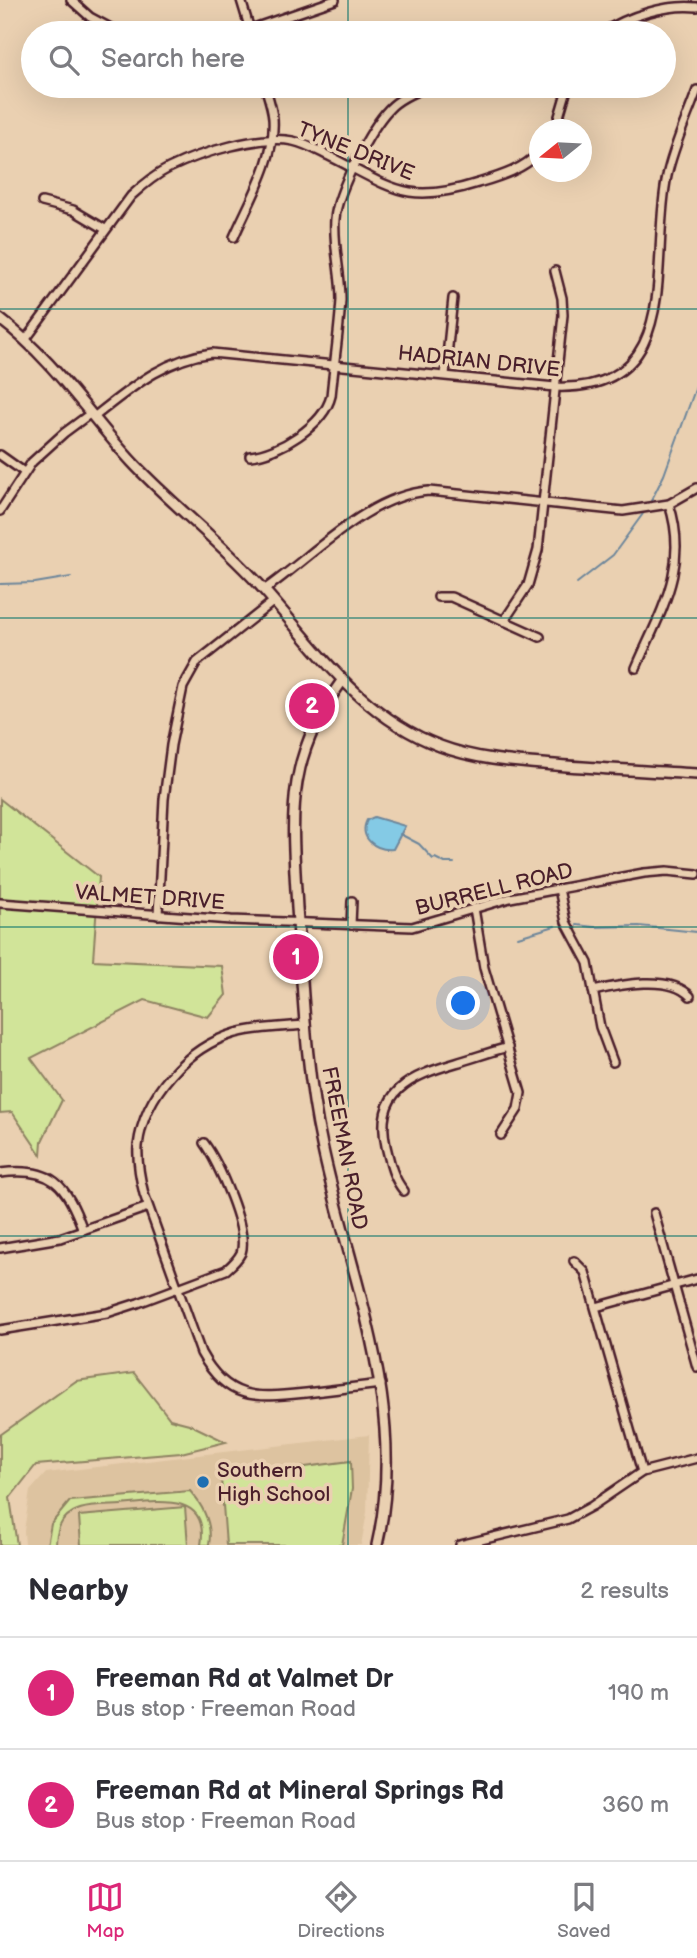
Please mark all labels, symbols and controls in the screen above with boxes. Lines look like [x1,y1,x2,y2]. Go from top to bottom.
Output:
search box [21,21,676,98]
icon: search [45,41,83,79]
text: Search here [101,44,245,75]
street label: TYNE DRIVE [294,117,418,186]
north arrow [529,119,592,182]
street label: HADRIAN DRIVE [397,341,561,382]
pin: 2 [289,680,335,732]
street label: BURRELL ROAD [413,858,576,921]
street label: VALMET DRIVE [74,880,226,915]
pin: 1 [273,931,319,983]
your location [446,986,480,1020]
street label: FREEMAN ROAD [316,1064,373,1232]
place label: Southern High School [217,1458,330,1507]
marker: Southern High School [195,1474,211,1490]
text: Nearby [28,1573,128,1609]
text: 2 results [580,1577,669,1605]
text: Freeman Rd at Valmet Dr [95,1664,393,1695]
text: 1 [46,1679,56,1707]
text: 190 m [608,1679,669,1707]
text: Bus stop · Freeman Road [95,1695,356,1723]
text: Freeman Rd at Mineral Springs Rd [95,1776,504,1807]
text: 2 [44,1791,58,1819]
text: 360 m [602,1791,669,1819]
text: Bus stop · Freeman Road [95,1807,356,1835]
tab: Map [86,1878,125,1943]
tab: Directions [297,1878,385,1943]
tab: Saved [557,1878,611,1943]

